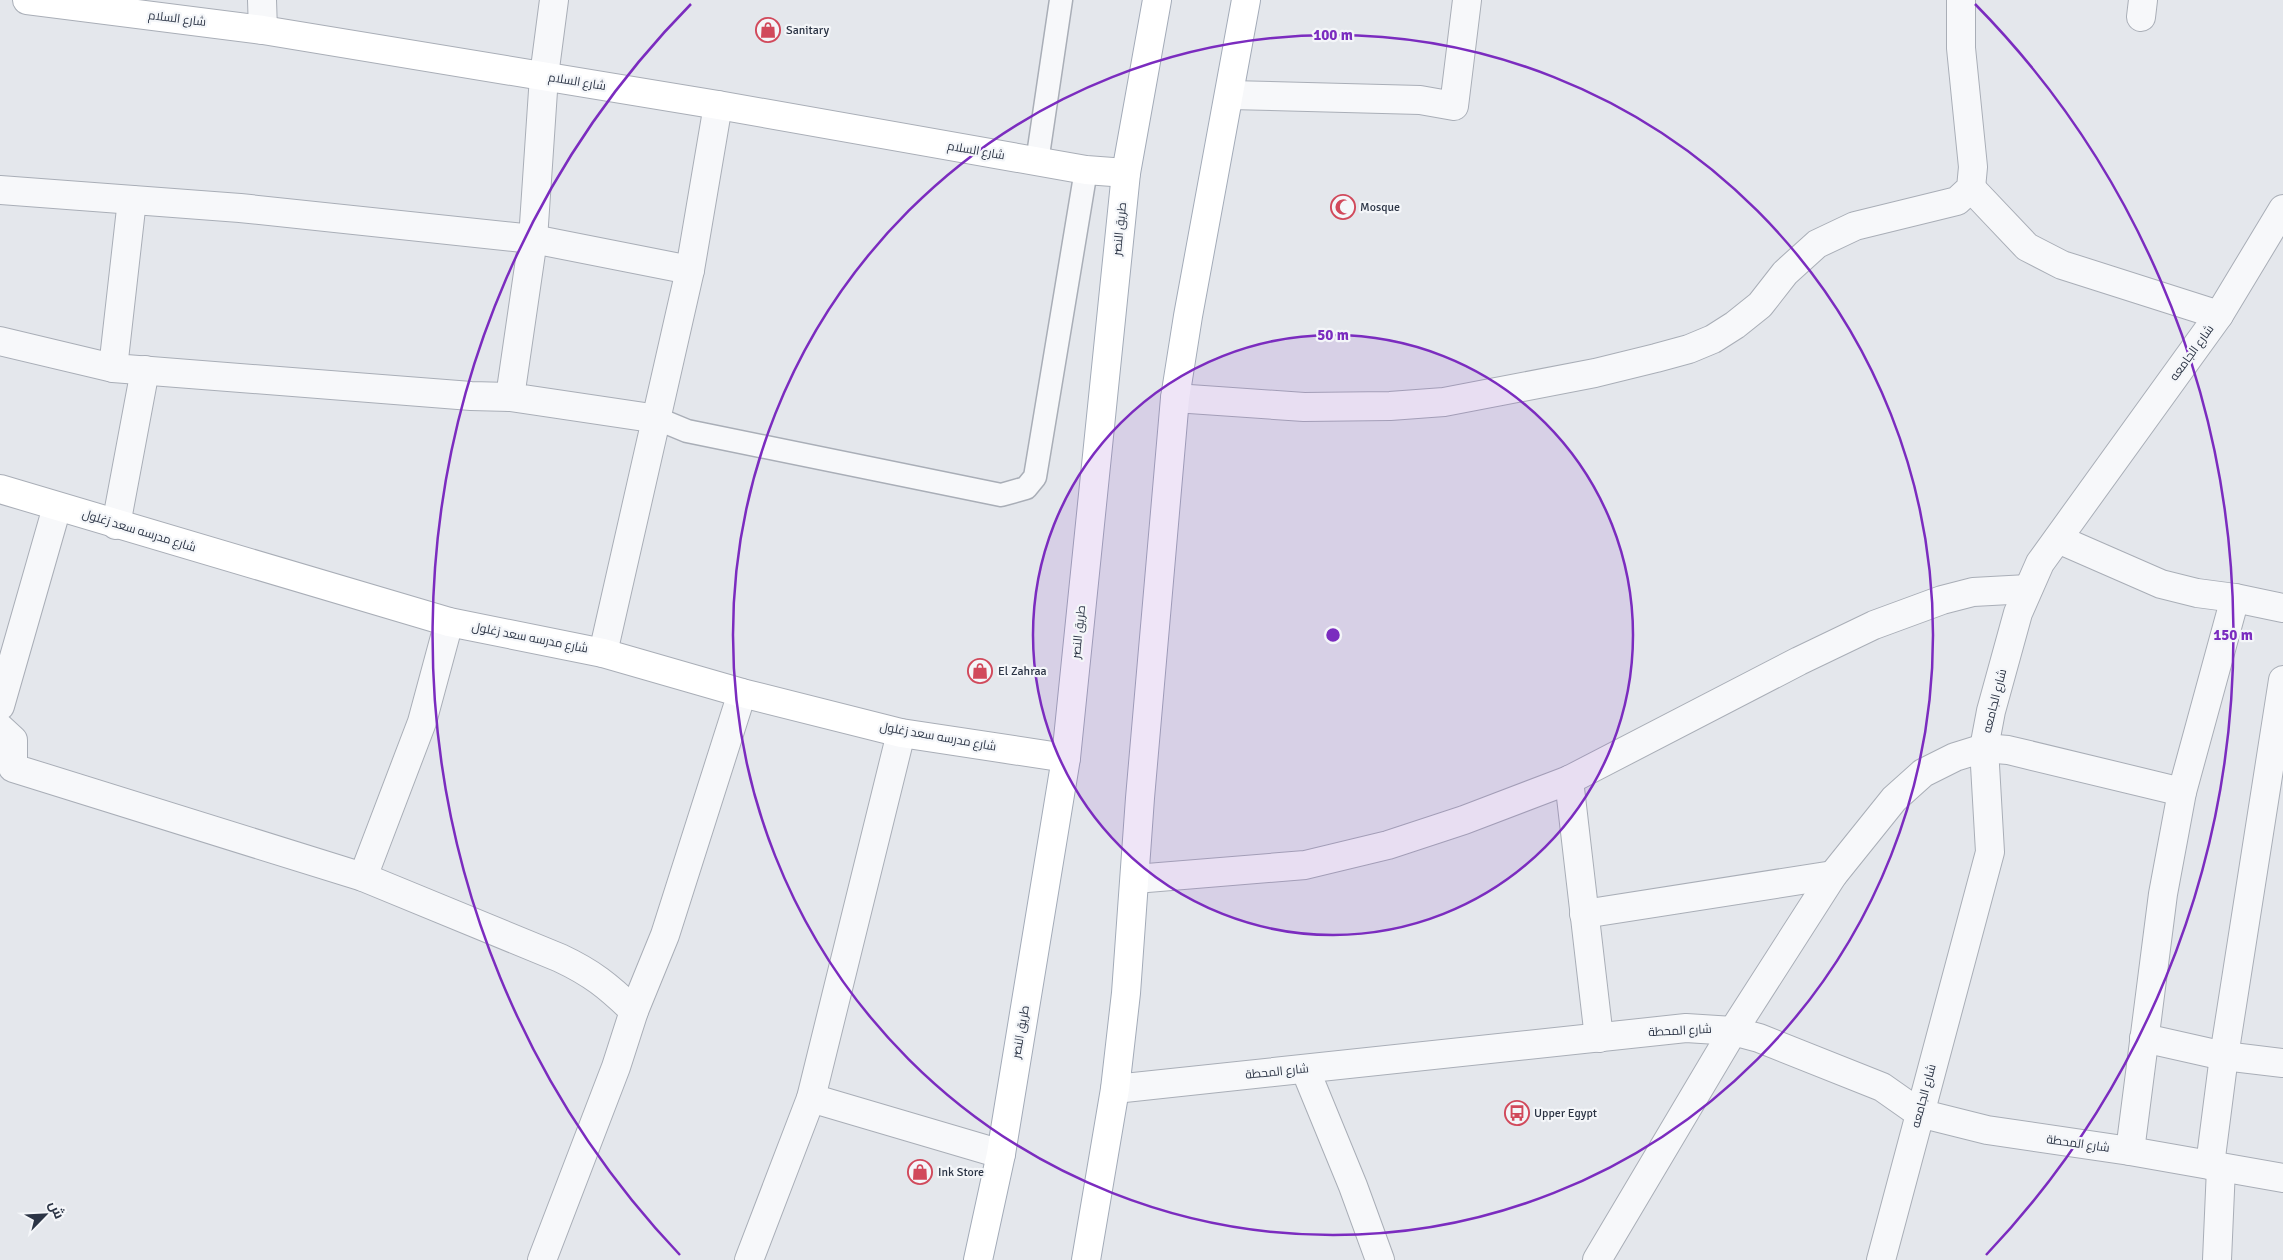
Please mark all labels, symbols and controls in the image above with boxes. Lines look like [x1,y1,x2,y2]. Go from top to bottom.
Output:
street label: شارع السلام [147,8,207,30]
shop icon: Sanitary [755,17,781,43]
place label: Sanitary [786,23,829,38]
text: 100 m [1313,26,1353,44]
street label: شارع السلام [547,70,607,94]
street label: شارع السلام [946,139,1006,163]
mosque icon: Mosque [1330,194,1356,220]
place label: Mosque [1360,200,1400,215]
street label: طريق النصر [1110,202,1130,257]
street label: شارع الجامعه [2167,322,2217,384]
text: 50 m [1317,326,1349,344]
street label: شارع مدرسه سعد زغلول [80,507,198,555]
street label: طريق النصر [1069,605,1089,660]
street label: شارع مدرسه سعد زغلول [471,619,589,657]
centre of rings [1324,626,1342,644]
text: 150 m [2213,626,2253,644]
shop icon: El Zahraa [967,658,993,684]
place label: El Zahraa [998,664,1047,679]
street label: شارع الجامعه [1980,667,2010,735]
street label: شارع مدرسه سعد زغلول [879,719,998,755]
street label: طريق النصر [1009,1004,1033,1061]
street label: شارع المحطة [1648,1022,1712,1040]
street label: شارع المحطة [1245,1061,1310,1083]
street label: شارع الجامعه [1908,1062,1940,1130]
bus stop icon: Upper Egypt [1504,1100,1530,1126]
place label: Upper Egypt [1534,1106,1597,1121]
street label: شارع المحطة [2045,1132,2111,1156]
shop icon: Ink Store [907,1159,933,1185]
place label: Ink Store [938,1165,984,1180]
north arrow [20,1190,70,1240]
text: ش [45,1198,68,1222]

